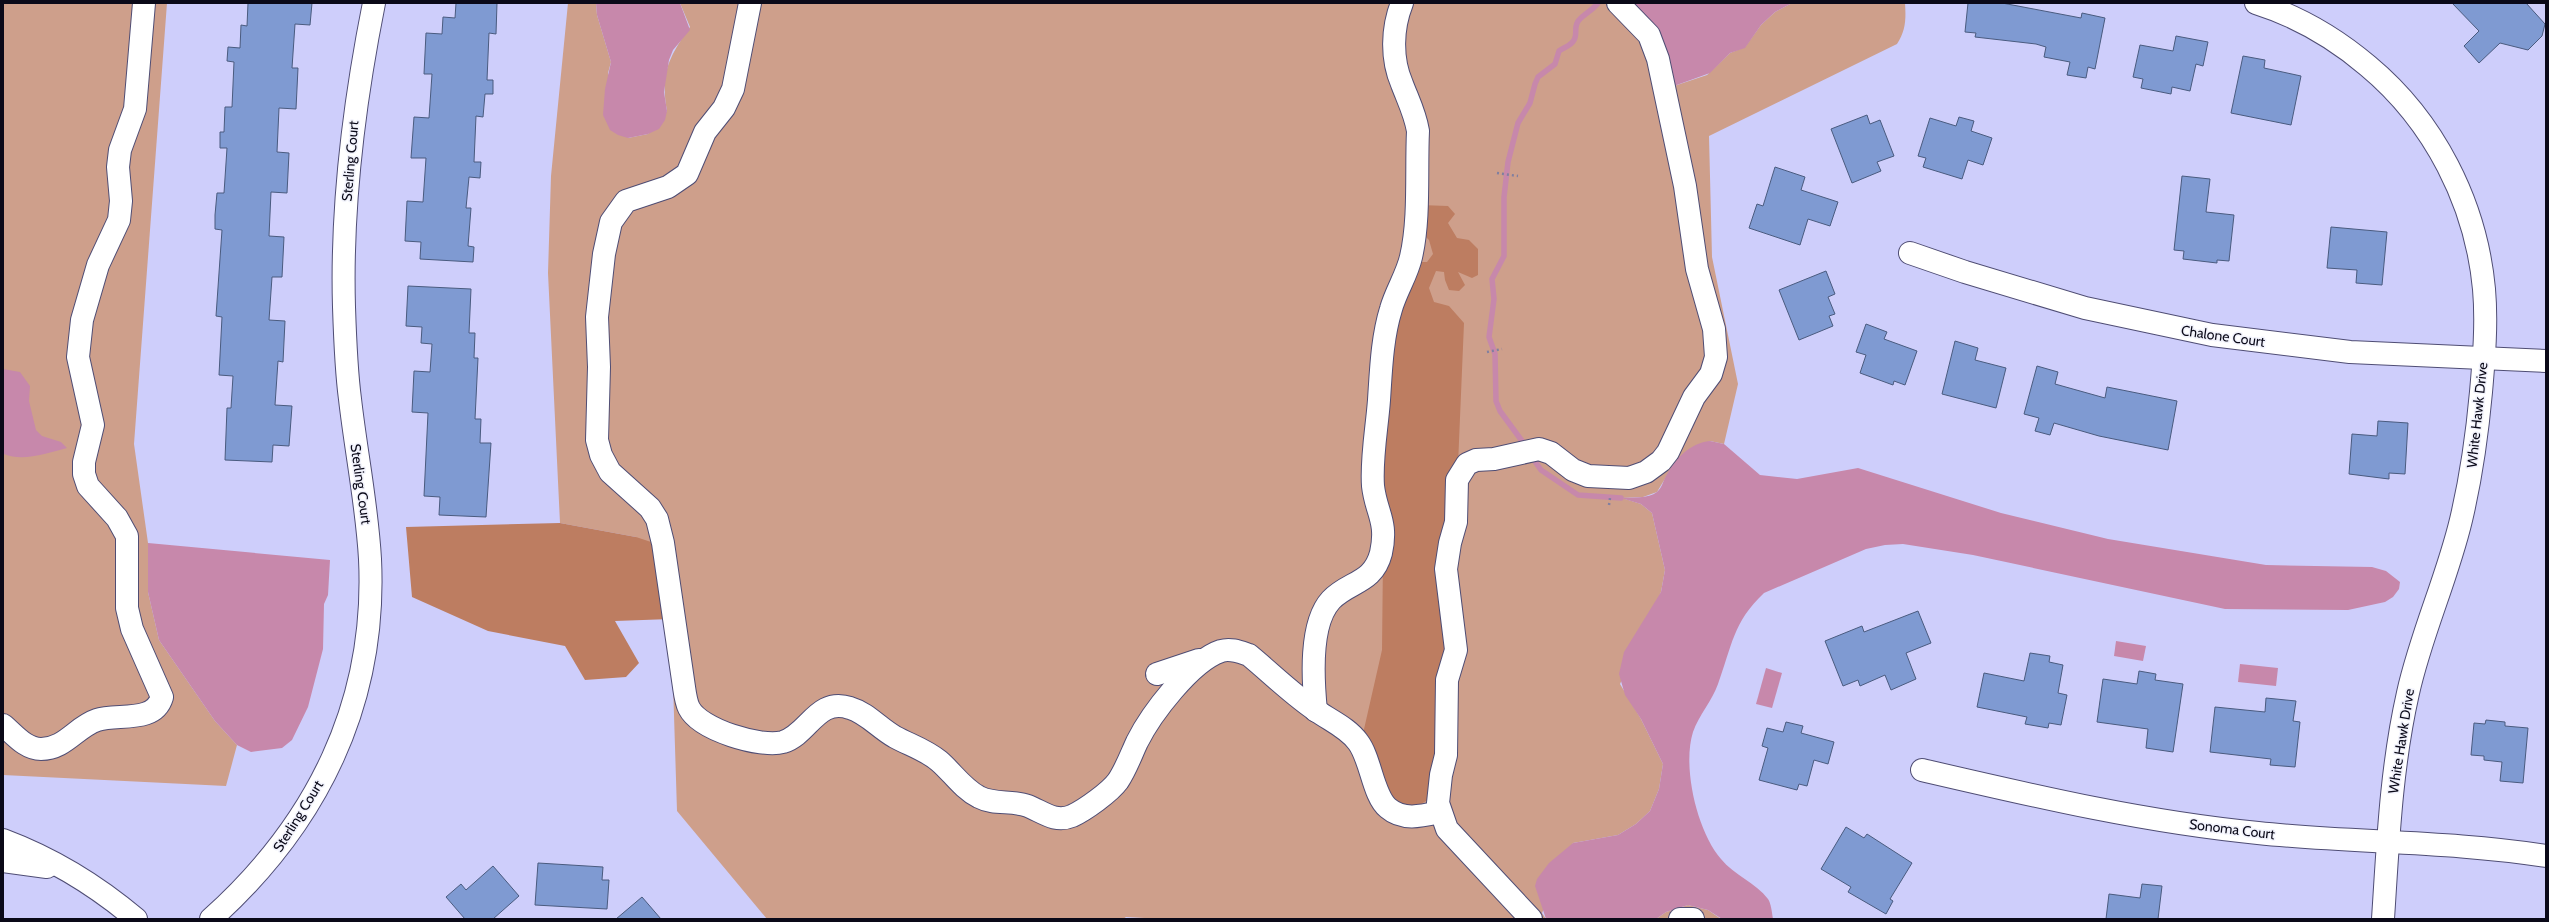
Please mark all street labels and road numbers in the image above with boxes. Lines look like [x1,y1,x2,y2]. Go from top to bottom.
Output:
street label: Sterling Court [338,120,363,202]
street label: Chalone Court [2180,321,2266,351]
street label: White Hawk Drive [2463,361,2491,469]
street label: Sterling Court [346,443,376,526]
street label: White Hawk Drive [2384,687,2418,795]
street label: Sterling Court [269,777,327,855]
street label: Sonoma Court [2188,815,2276,843]

